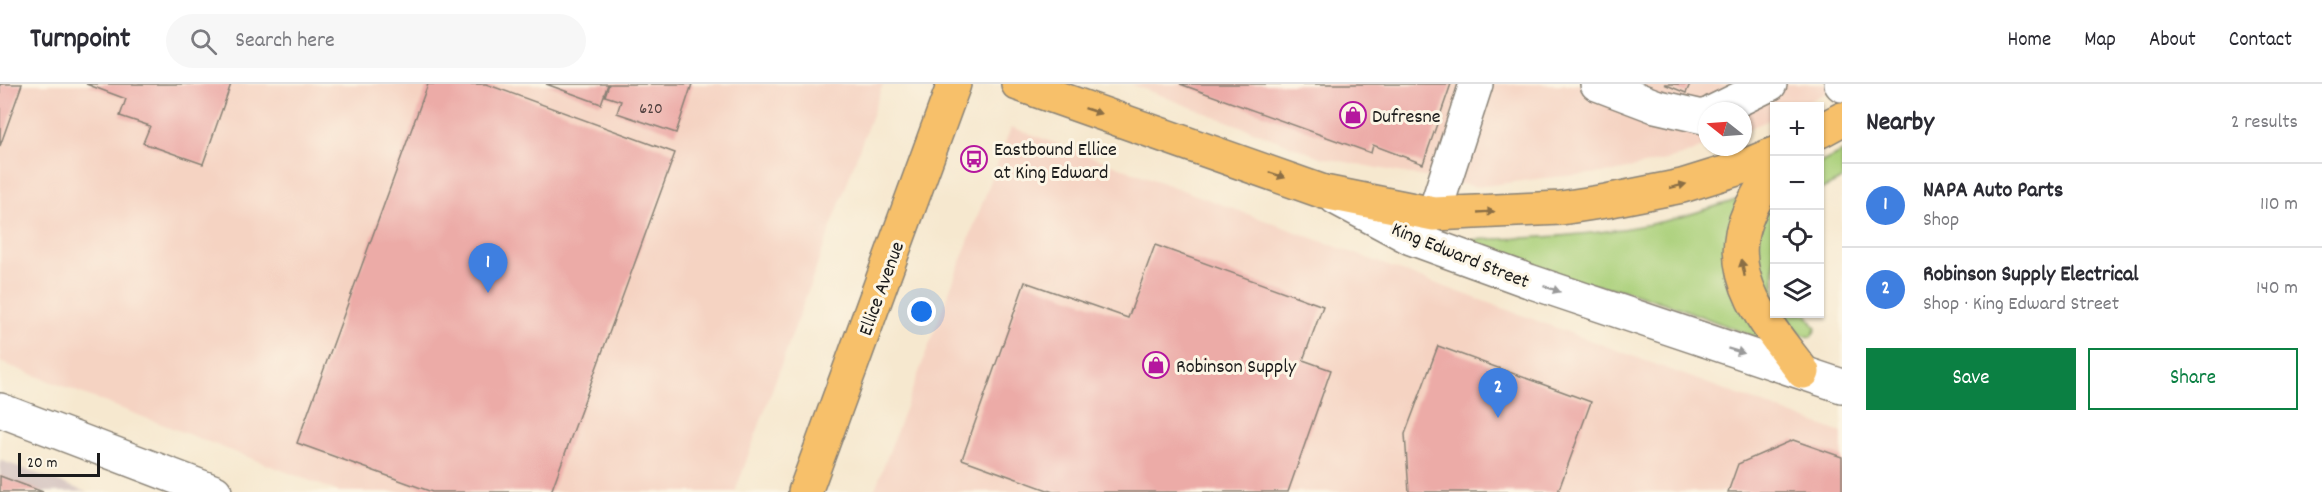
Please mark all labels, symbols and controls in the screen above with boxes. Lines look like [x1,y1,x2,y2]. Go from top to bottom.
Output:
search box [166,14,586,68]
text: Turnpoint [30,21,130,61]
icon: search [187,25,220,58]
text: Search here [235,26,335,57]
text: Home [2007,26,2051,56]
text: Map [2084,26,2116,56]
text: About [2149,26,2196,56]
text: Contact [2229,26,2292,56]
house number: 620 [639,98,663,121]
shop icon: Dufresne [1338,100,1368,130]
north arrow [1698,102,1752,156]
map controls [1770,102,1824,318]
button: + [1770,102,1824,156]
place label: Dufresne [1372,104,1441,132]
text: Nearby [1866,105,1934,142]
one-way arrow [1084,106,1102,116]
text: 2 results [2231,109,2298,137]
place label: Eastbound Ellice at King Edward [994,137,1117,188]
bus stop icon: Eastbound Ellice at King Edward [959,144,989,174]
button: − [1770,156,1824,210]
one-way arrow [1268,171,1286,181]
text: NAPA Auto Parts [1923,176,2063,207]
one-way arrow [1669,181,1688,191]
text: 1 [1883,191,1888,219]
text: 110 m [2260,191,2298,219]
text: Shop [1923,207,1959,235]
one-way arrow [1476,208,1495,217]
button: locate [1770,210,1824,264]
street label: King Edward Street [1387,216,1533,297]
street label: Ellice Avenue [853,238,913,340]
pin: 1 [468,244,508,293]
one-way arrow [1738,258,1747,277]
text: Robinson Supply Electrical [1923,260,2139,291]
button: layers [1770,264,1824,318]
text: 2 [1881,275,1890,303]
text: 140 m [2256,275,2298,303]
one-way arrow [1543,285,1561,294]
text: Shop · King Edward Street [1923,291,2119,319]
your location [907,297,936,326]
one-way arrow [1727,347,1745,356]
button: Save [1866,348,2076,410]
button: Share [2088,348,2298,410]
shop icon: Robinson Supply [1141,350,1171,380]
place label: Robinson Supply [1176,354,1297,382]
pin: 2 [1478,368,1518,418]
scale bar [18,450,100,478]
text: 20 m [27,452,57,475]

